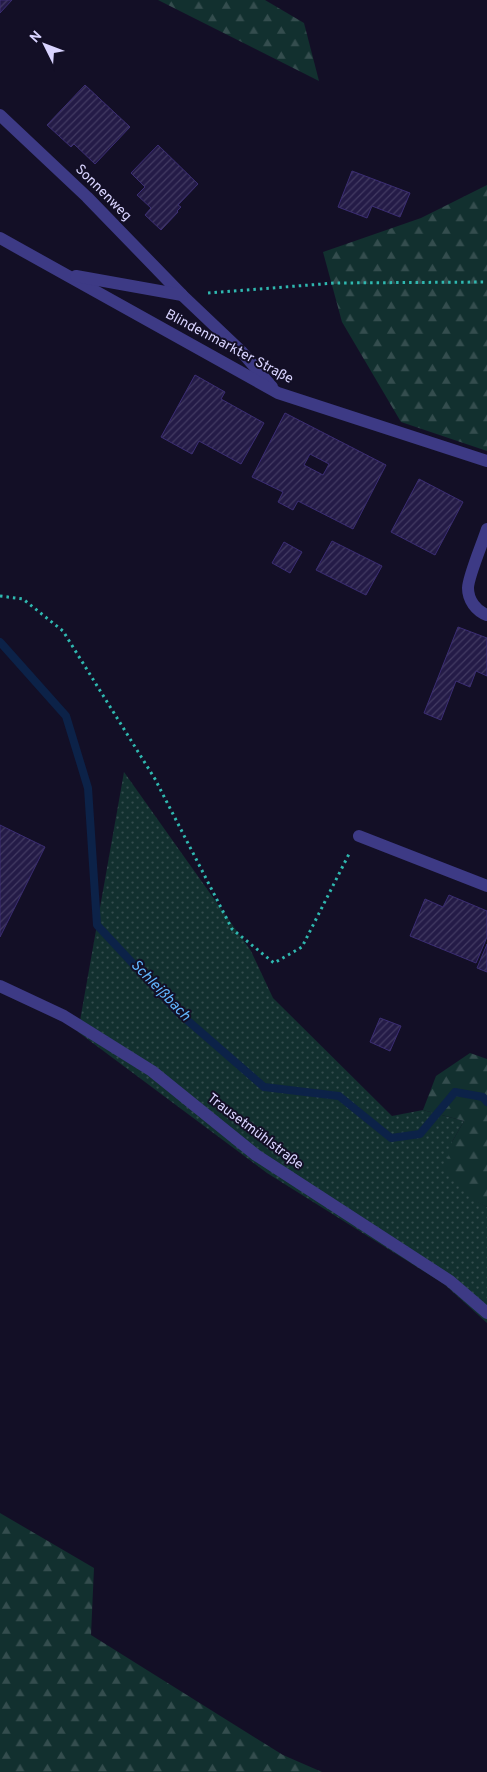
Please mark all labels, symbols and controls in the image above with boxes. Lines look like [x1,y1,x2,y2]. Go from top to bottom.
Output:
north arrow [20,20,70,70]
text: N [27,28,46,47]
street label: Sonnenweg [71,161,135,225]
street label: Blindenmarkter Straße [162,306,296,388]
water label: Schleißbach [126,956,194,1026]
street label: Trausetmühlstraße [204,1090,306,1174]

